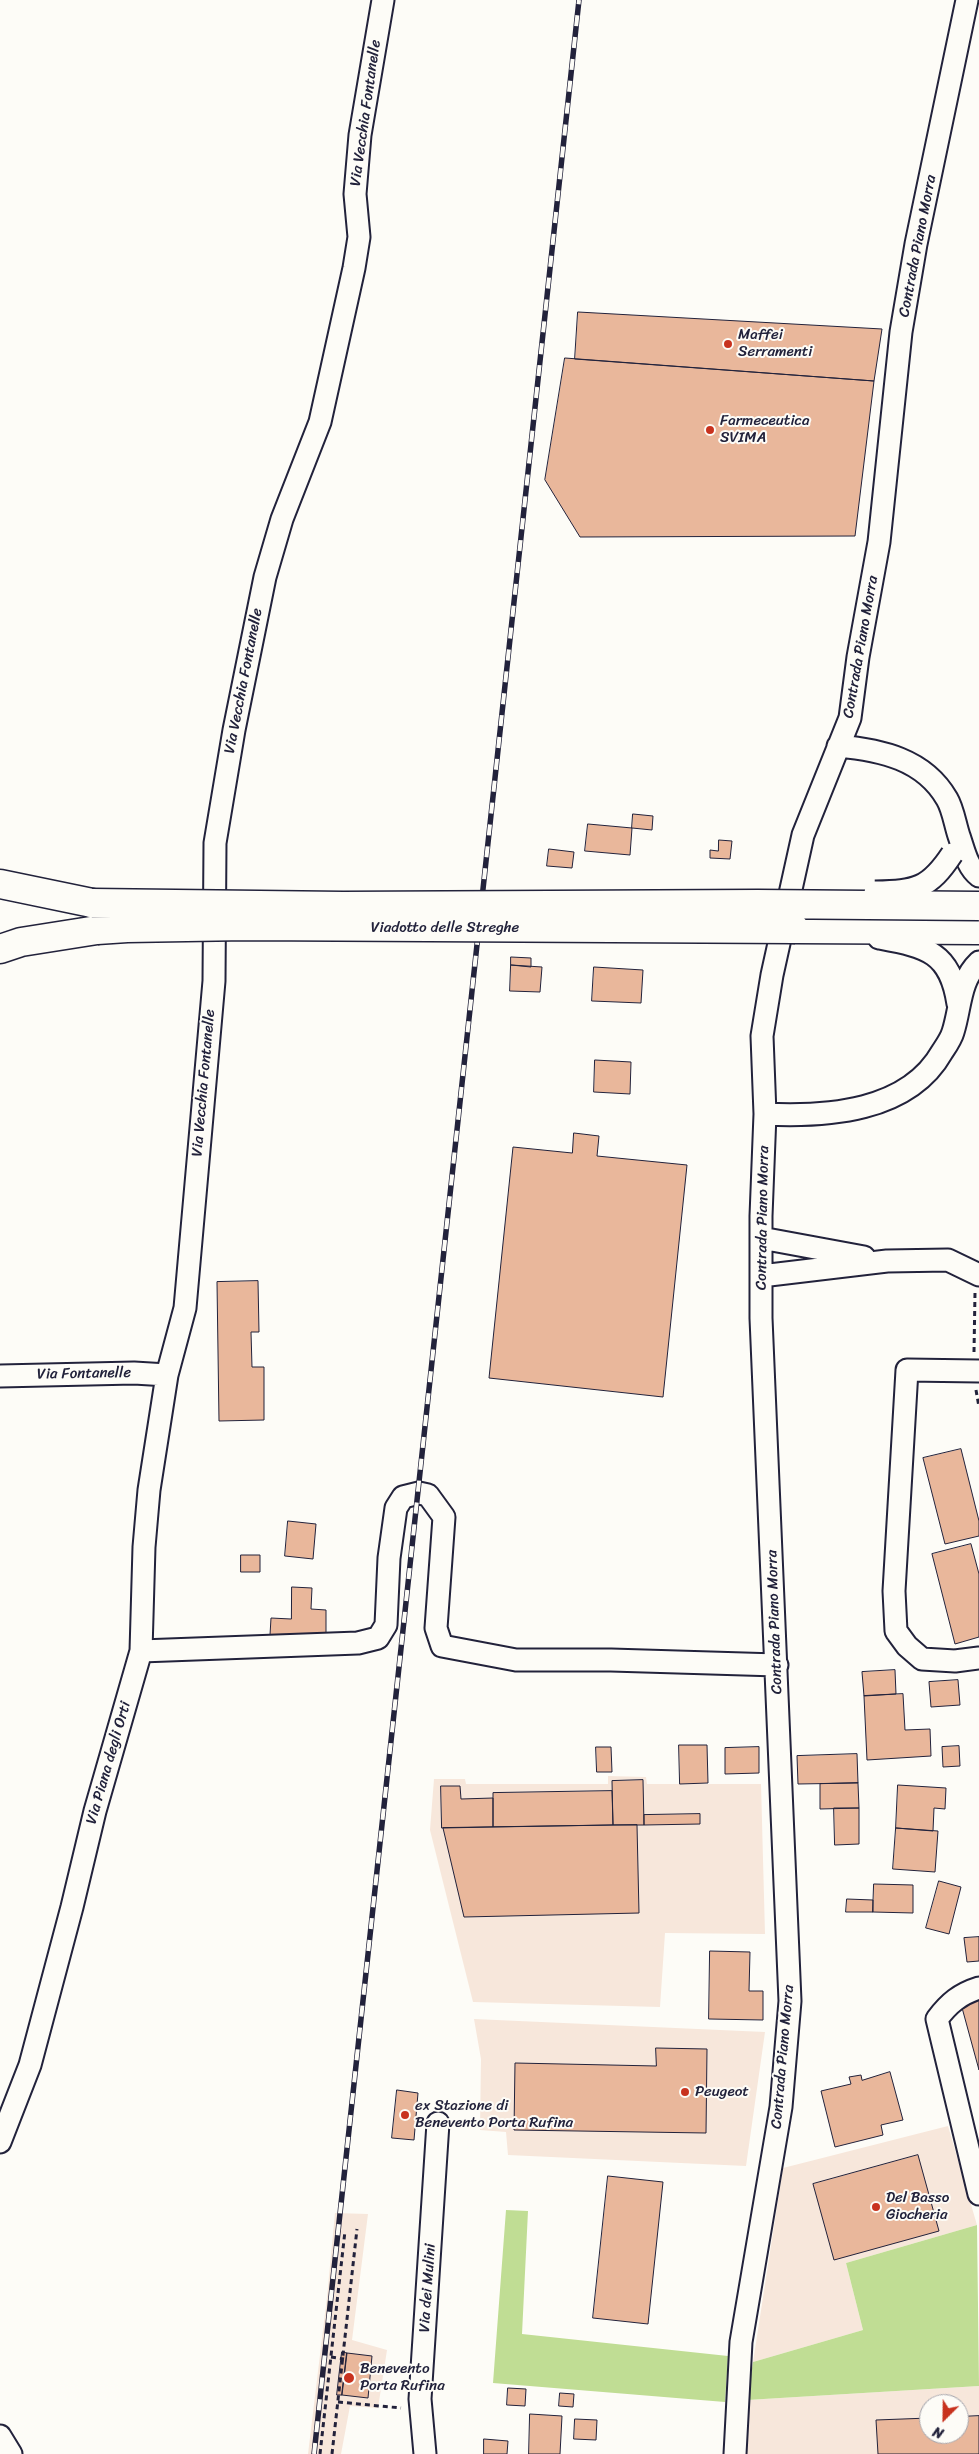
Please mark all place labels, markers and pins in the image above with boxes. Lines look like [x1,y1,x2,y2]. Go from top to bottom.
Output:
place label: Maffei Serramenti [738,326,812,361]
marker: Maffei Serramenti [722,338,734,350]
place label: Farmeceutica SVIMA [720,412,810,447]
marker: Farmeceutica SVIMA [704,424,716,436]
place label: Peugeot [695,2083,749,2101]
marker: Peugeot [679,2086,691,2098]
place label: ex Stazione di Benevento Porta Rufina [415,2097,573,2132]
marker: ex Stazione di Benevento Porta Rufina [399,2109,411,2121]
place label: Del Basso Giocheria [886,2189,949,2224]
marker: Del Basso Giocheria [870,2201,882,2213]
place label: Benevento Porta Rufina [360,2360,445,2395]
marker: Benevento Porta Rufina [342,2371,356,2385]

